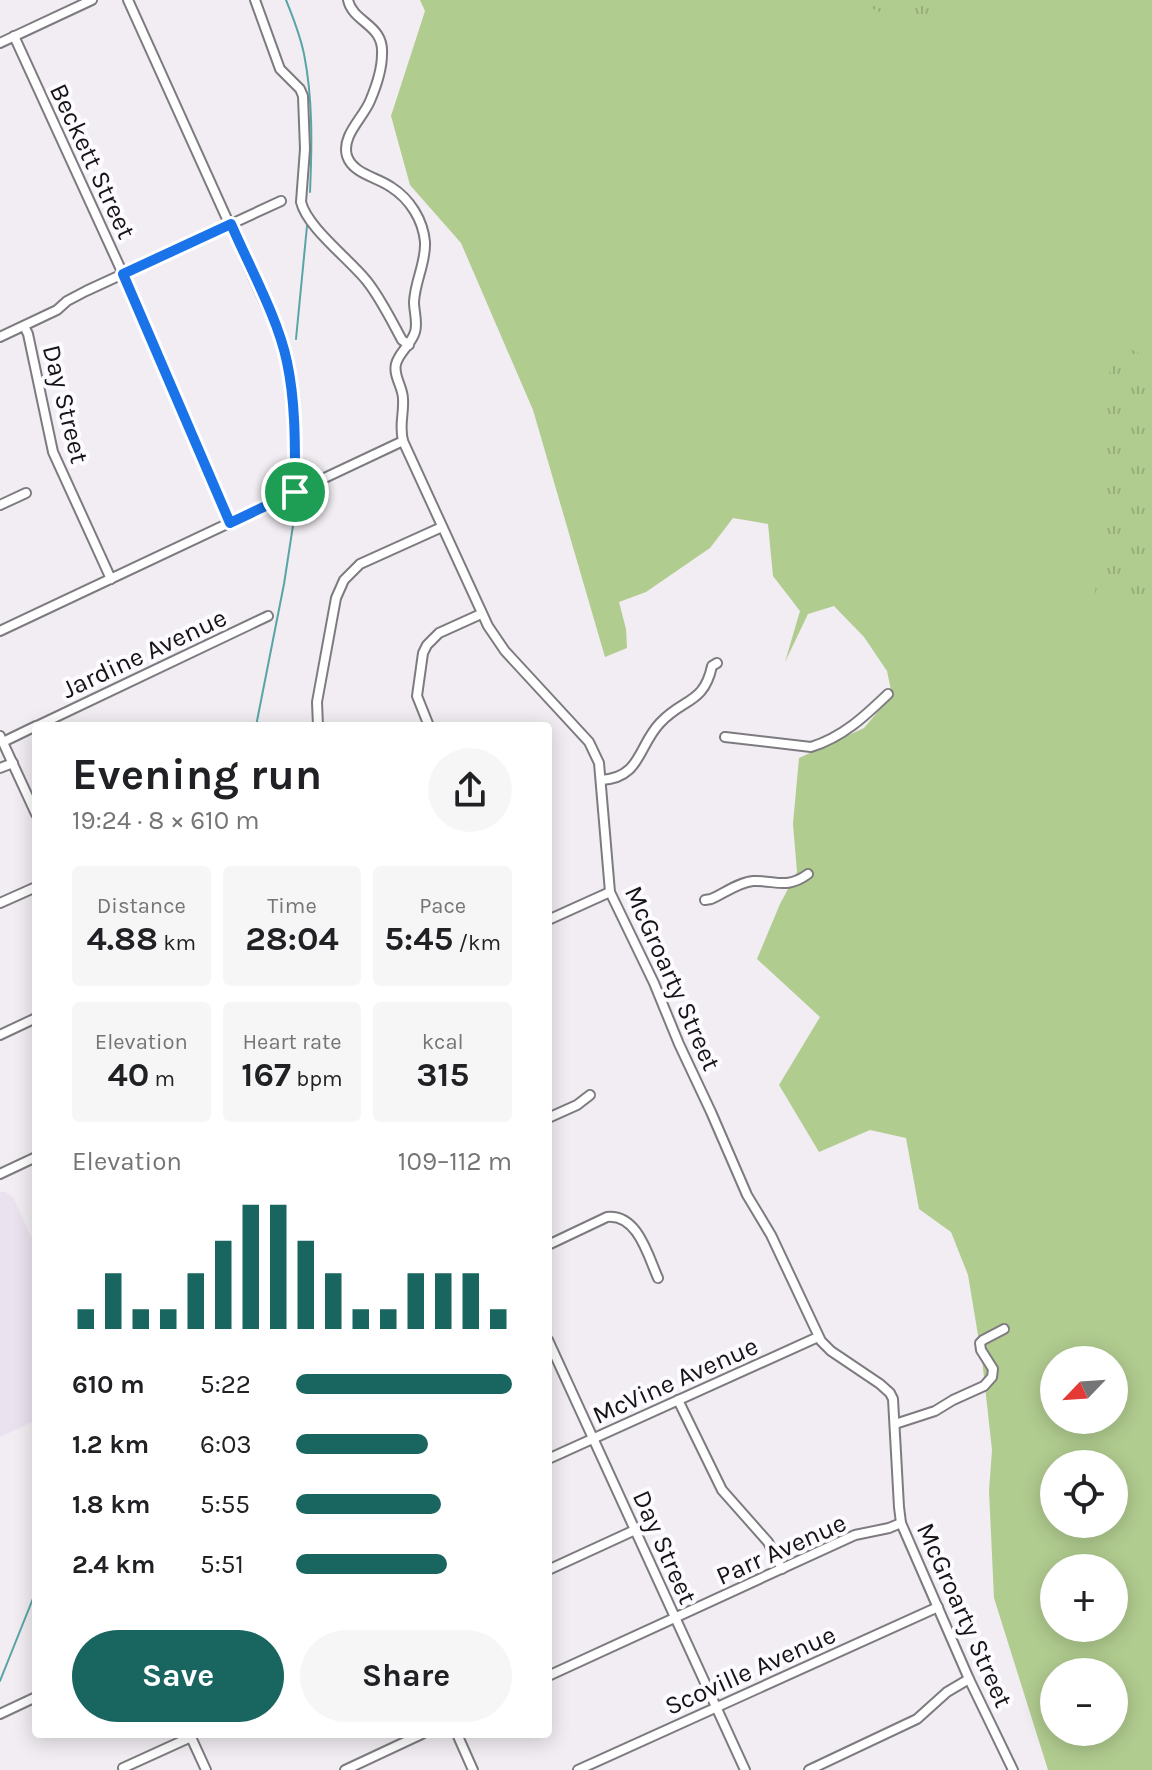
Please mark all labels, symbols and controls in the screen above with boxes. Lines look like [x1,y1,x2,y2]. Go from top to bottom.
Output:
street label: Beckett Street [43,79,142,244]
street label: Day Street [36,342,95,467]
pin [261,458,329,526]
icon: arrive [273,470,317,514]
street label: Jardine Avenue [57,602,231,705]
button: share [428,748,512,832]
text: Evening run [72,749,322,800]
text: 19:24 · 8 × 610 m [72,805,260,836]
street label: McGroarty Street [618,881,727,1076]
text: Distance [97,893,186,919]
text: Time [267,893,317,919]
text: Pace [419,893,466,919]
text: 4.88 [86,919,158,959]
text: 28:04 [245,919,339,959]
text: 5:45 [384,919,453,959]
text: km [158,930,196,956]
text: /km [453,930,501,956]
text: Elevation [95,1029,188,1055]
text: Heart rate [242,1029,342,1055]
text: kcal [422,1029,464,1055]
text: 40 [108,1055,149,1095]
text: 167 [241,1055,291,1095]
text: 315 [416,1055,469,1095]
text: m [149,1066,175,1092]
text: bpm [291,1066,343,1092]
text: Elevation [72,1146,182,1177]
text: 109–112 m [398,1146,512,1177]
street label: McVine Avenue [588,1330,763,1431]
north arrow [1040,1346,1128,1434]
map controls [1040,1346,1128,1746]
text: 610 m [72,1369,145,1400]
text: 5:22 [200,1369,251,1400]
text: 1.2 km [72,1429,149,1460]
text: 6:03 [200,1429,252,1460]
button: locate [1040,1450,1128,1538]
street label: Day Street [626,1486,703,1609]
text: 1.8 km [72,1489,150,1520]
text: 5:55 [200,1489,250,1520]
street label: Parr Avenue [711,1507,851,1592]
street label: McGroarty Street [910,1518,1019,1713]
text: 2.4 km [72,1549,155,1580]
text: 5:51 [200,1549,244,1580]
button: + [1040,1554,1128,1642]
street label: Scoville Avenue [660,1619,840,1722]
button: Save [72,1630,284,1722]
button: Share [300,1630,512,1722]
button: − [1040,1658,1128,1746]

